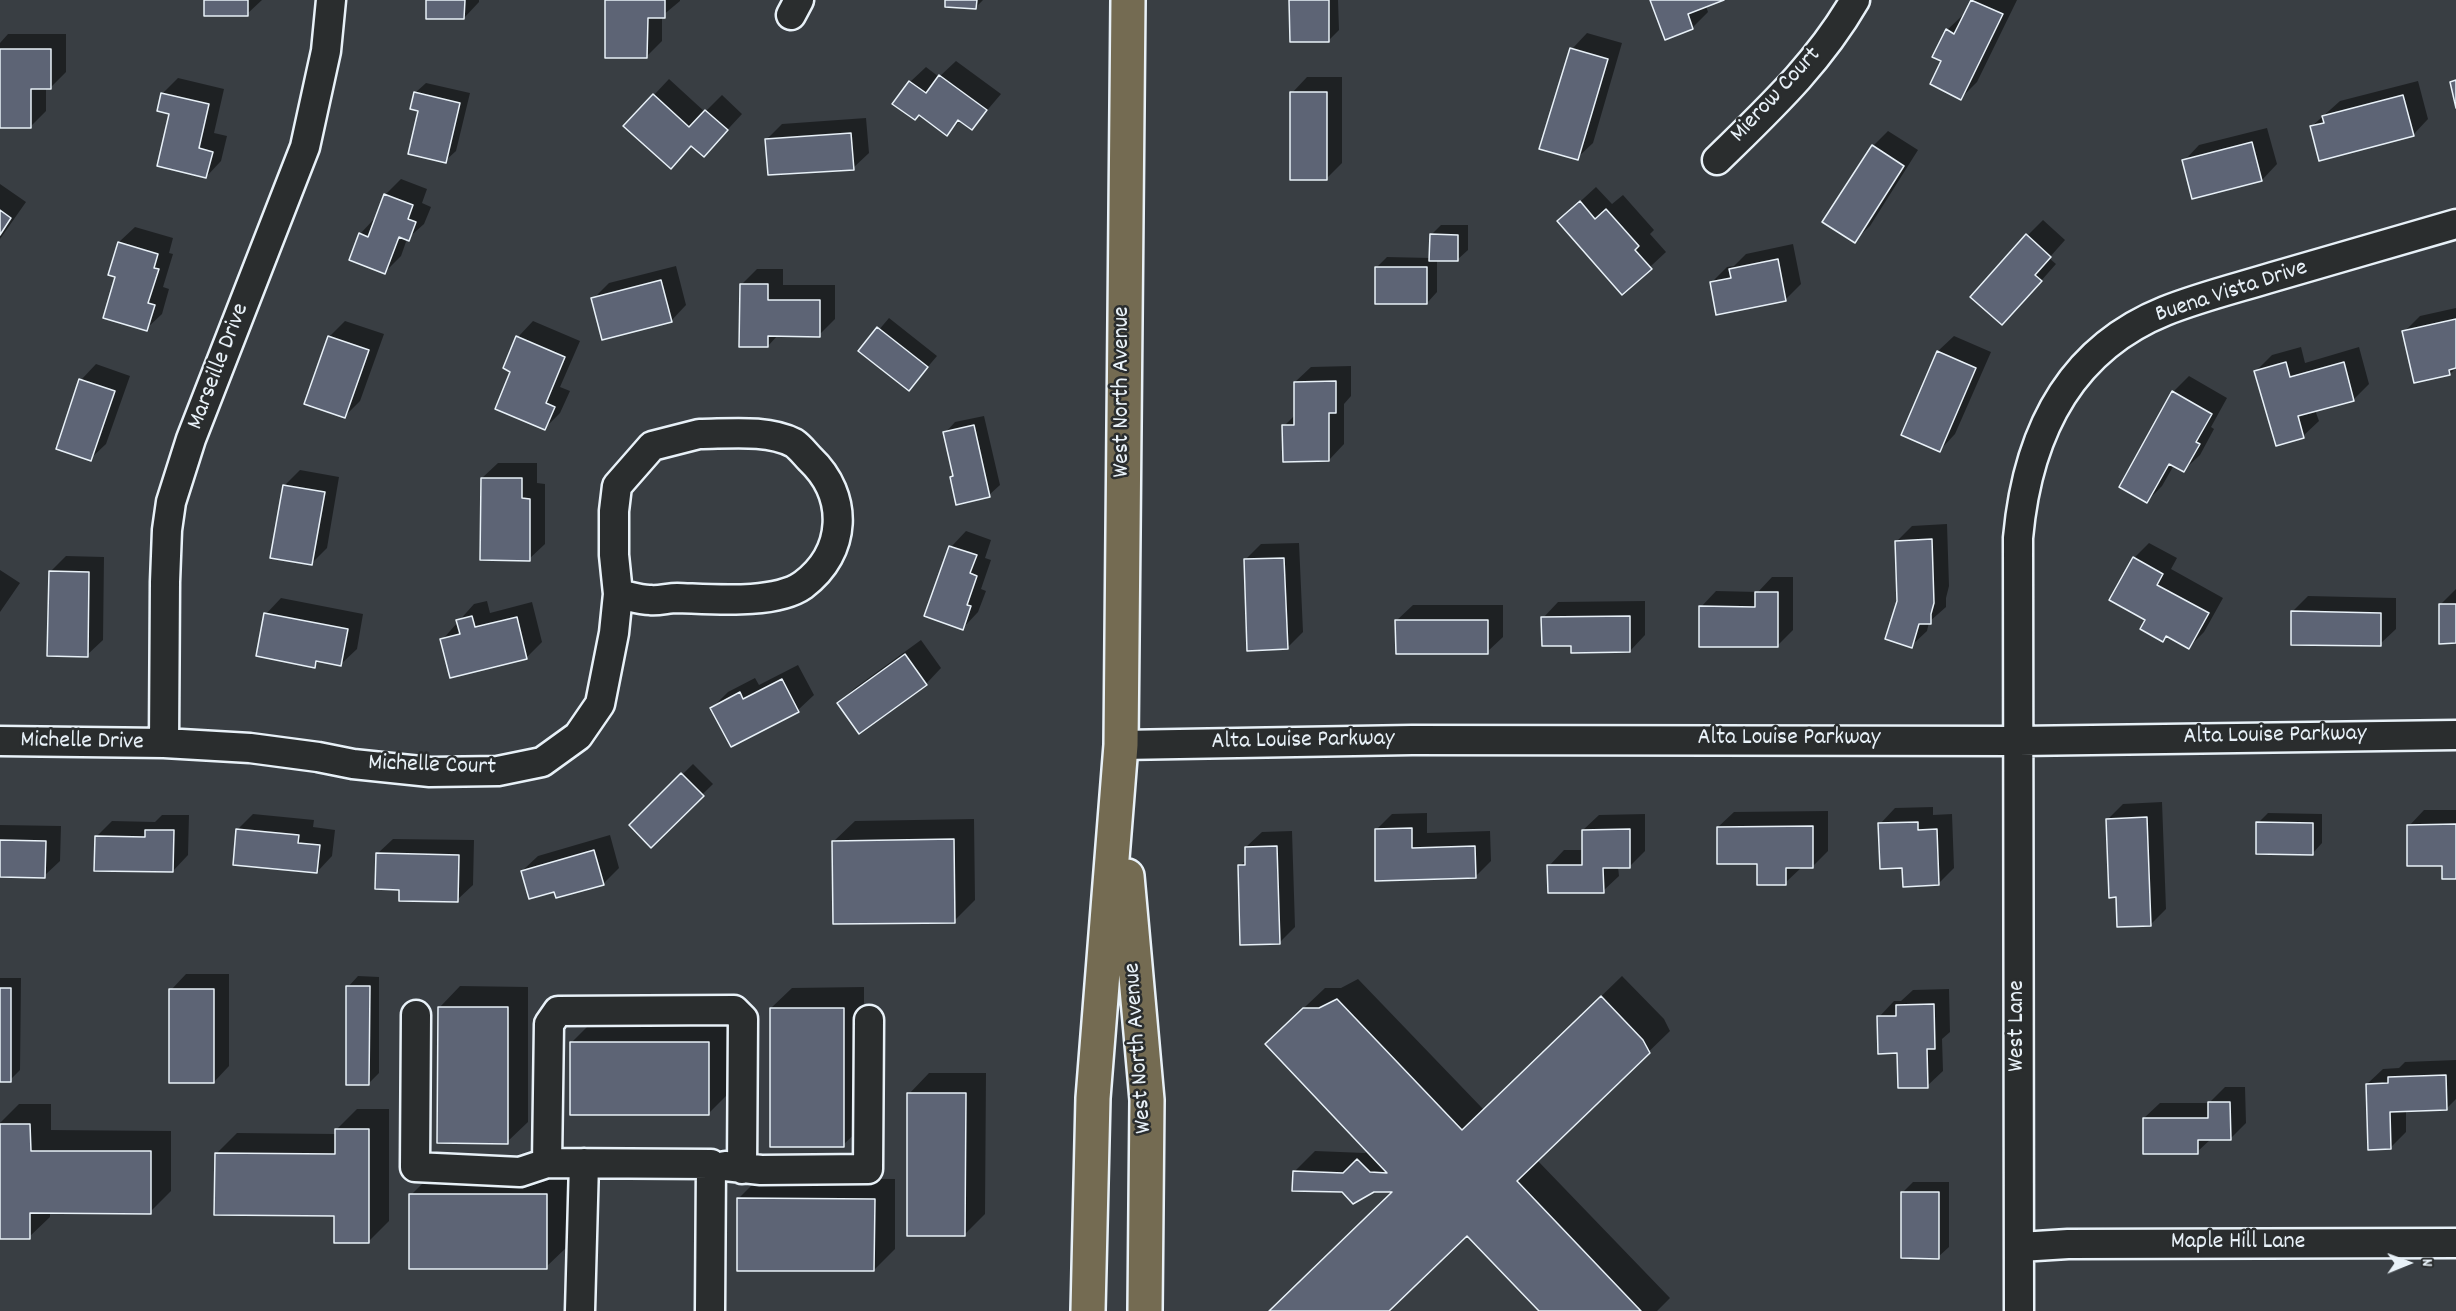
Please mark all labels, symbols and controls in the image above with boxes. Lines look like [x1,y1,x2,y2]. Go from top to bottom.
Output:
street label: Mierow Court [1725,42,1829,150]
street label: Buena Vista Drive [2152,255,2312,331]
street label: Marseille Drive [183,300,257,434]
street label: West North Avenue [1110,306,1138,478]
street label: Alta Louise Parkway [2183,721,2367,753]
street label: Alta Louise Parkway [1211,726,1395,758]
street label: Alta Louise Parkway [1697,726,1881,754]
street label: Michelle Drive [20,728,144,758]
street label: Michelle Court [368,750,496,784]
street label: West North Avenue [1120,962,1160,1134]
street label: West Lane [2005,980,2033,1072]
street label: Maple Hill Lane [2171,1230,2305,1258]
north arrow [2378,1233,2438,1293]
text: N [2415,1259,2438,1267]

